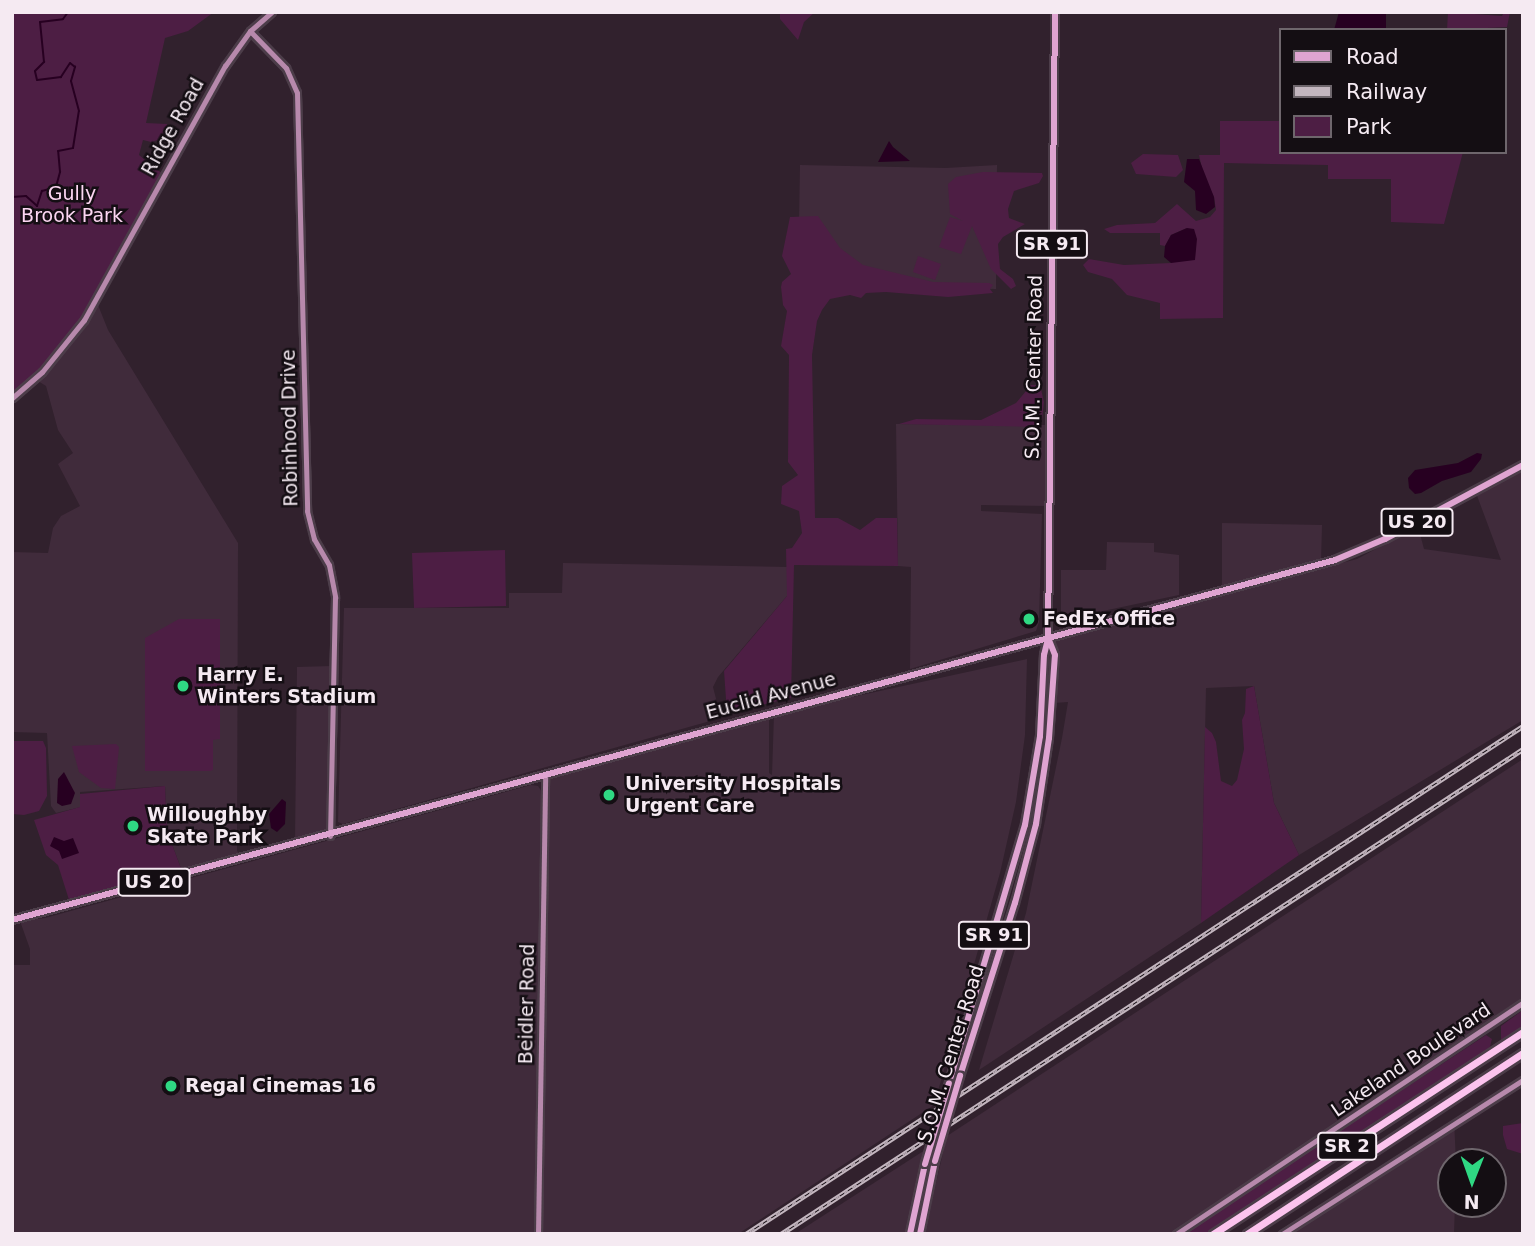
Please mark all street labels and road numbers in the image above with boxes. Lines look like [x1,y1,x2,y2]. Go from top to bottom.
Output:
street label: Ridge Road [137,74,209,180]
road number: SR 91 [1015,230,1089,258]
street label: S.O.M. Center Road [1021,275,1047,459]
street label: Robinhood Drive [277,349,303,507]
road number: US 20 [1380,508,1454,536]
street label: Euclid Avenue [703,668,839,724]
road number: US 20 [117,868,191,897]
road number: SR 91 [957,920,1031,950]
street label: Beidler Road [515,944,539,1064]
street label: S.O.M. Center Road [913,962,989,1146]
street label: Lakeland Boulevard [1327,998,1495,1122]
road number: SR 2 [1316,1132,1378,1161]

